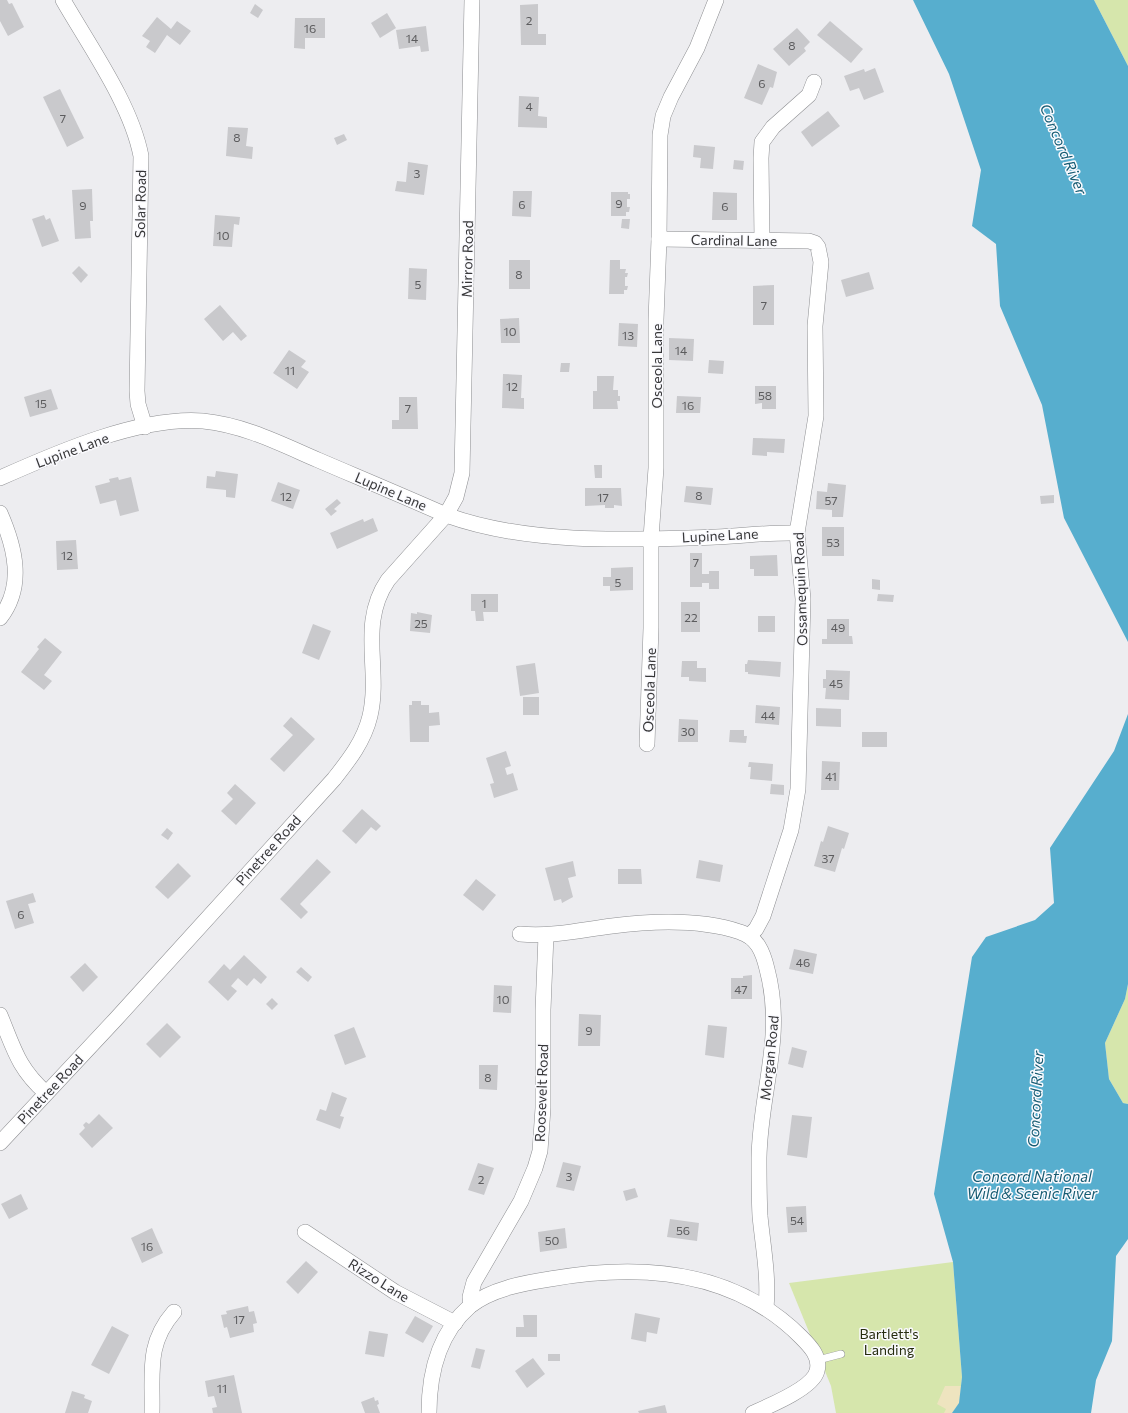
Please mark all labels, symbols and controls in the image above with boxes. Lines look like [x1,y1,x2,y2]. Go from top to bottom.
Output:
house number: 2 [526,13,533,27]
house number: 16 [304,21,316,35]
house number: 14 [406,31,418,45]
house number: 8 [788,38,796,52]
house number: 6 [758,76,766,90]
house number: 4 [525,99,533,113]
water label: Concord River [1037,101,1092,198]
house number: 7 [60,111,66,125]
house number: 8 [233,130,241,144]
house number: 3 [414,166,421,180]
street label: Solar Road [131,170,149,238]
house number: 9 [615,196,623,210]
house number: 6 [518,197,526,211]
house number: 9 [79,198,87,212]
house number: 6 [721,199,729,213]
street label: Mirror Road [458,220,476,298]
house number: 10 [217,228,230,242]
street label: Cardinal Lane [691,231,777,249]
house number: 8 [515,267,523,281]
house number: 5 [415,277,422,291]
house number: 7 [761,298,767,312]
house number: 10 [504,324,517,338]
street label: Osceola Lane [648,324,665,408]
house number: 13 [622,328,634,342]
house number: 14 [675,343,687,357]
house number: 11 [285,363,295,377]
house number: 12 [506,379,518,393]
house number: 58 [758,388,772,402]
house number: 15 [35,396,47,410]
house number: 16 [682,398,694,412]
house number: 7 [405,401,411,415]
street label: Lupine Lane [33,429,111,471]
street label: Lupine Lane [352,468,430,514]
house number: 8 [695,488,703,502]
house number: 12 [280,489,292,503]
house number: 17 [597,490,609,504]
house number: 57 [824,493,838,507]
street label: Lupine Lane [681,525,759,545]
street label: Ossamequin Road [790,532,810,646]
house number: 53 [826,535,840,549]
house number: 12 [61,548,73,562]
house number: 7 [693,555,699,569]
house number: 5 [615,575,622,589]
house number: 1 [481,596,487,610]
house number: 22 [684,610,698,624]
house number: 25 [414,616,428,630]
house number: 49 [831,620,845,634]
street label: Osceola Lane [639,647,659,733]
house number: 45 [829,676,843,690]
house number: 44 [761,708,775,722]
house number: 30 [681,724,696,738]
house number: 41 [825,769,837,783]
street label: Pinetree Road [232,811,304,889]
house number: 37 [821,851,835,865]
house number: 6 [17,907,25,921]
house number: 46 [796,955,810,969]
house number: 47 [734,982,748,996]
house number: 10 [497,992,510,1006]
street label: Morgan Road [756,1015,782,1101]
house number: 9 [585,1023,593,1037]
street label: Roosevelt Road [531,1044,551,1142]
water label: Concord River [1023,1049,1047,1148]
street label: Pinetree Road [13,1051,87,1127]
house number: 8 [484,1070,492,1084]
water label: Concord National Wild & Scenic River [967,1167,1098,1202]
house number: 3 [566,1169,573,1183]
house number: 2 [478,1172,485,1186]
house number: 54 [790,1213,804,1227]
house number: 56 [676,1223,690,1237]
house number: 50 [545,1233,560,1247]
house number: 16 [141,1239,153,1253]
street label: Rizzo Lane [345,1255,413,1305]
house number: 17 [233,1312,245,1326]
park label: Bartlett's Landing [859,1325,919,1358]
house number: 11 [217,1381,227,1395]

